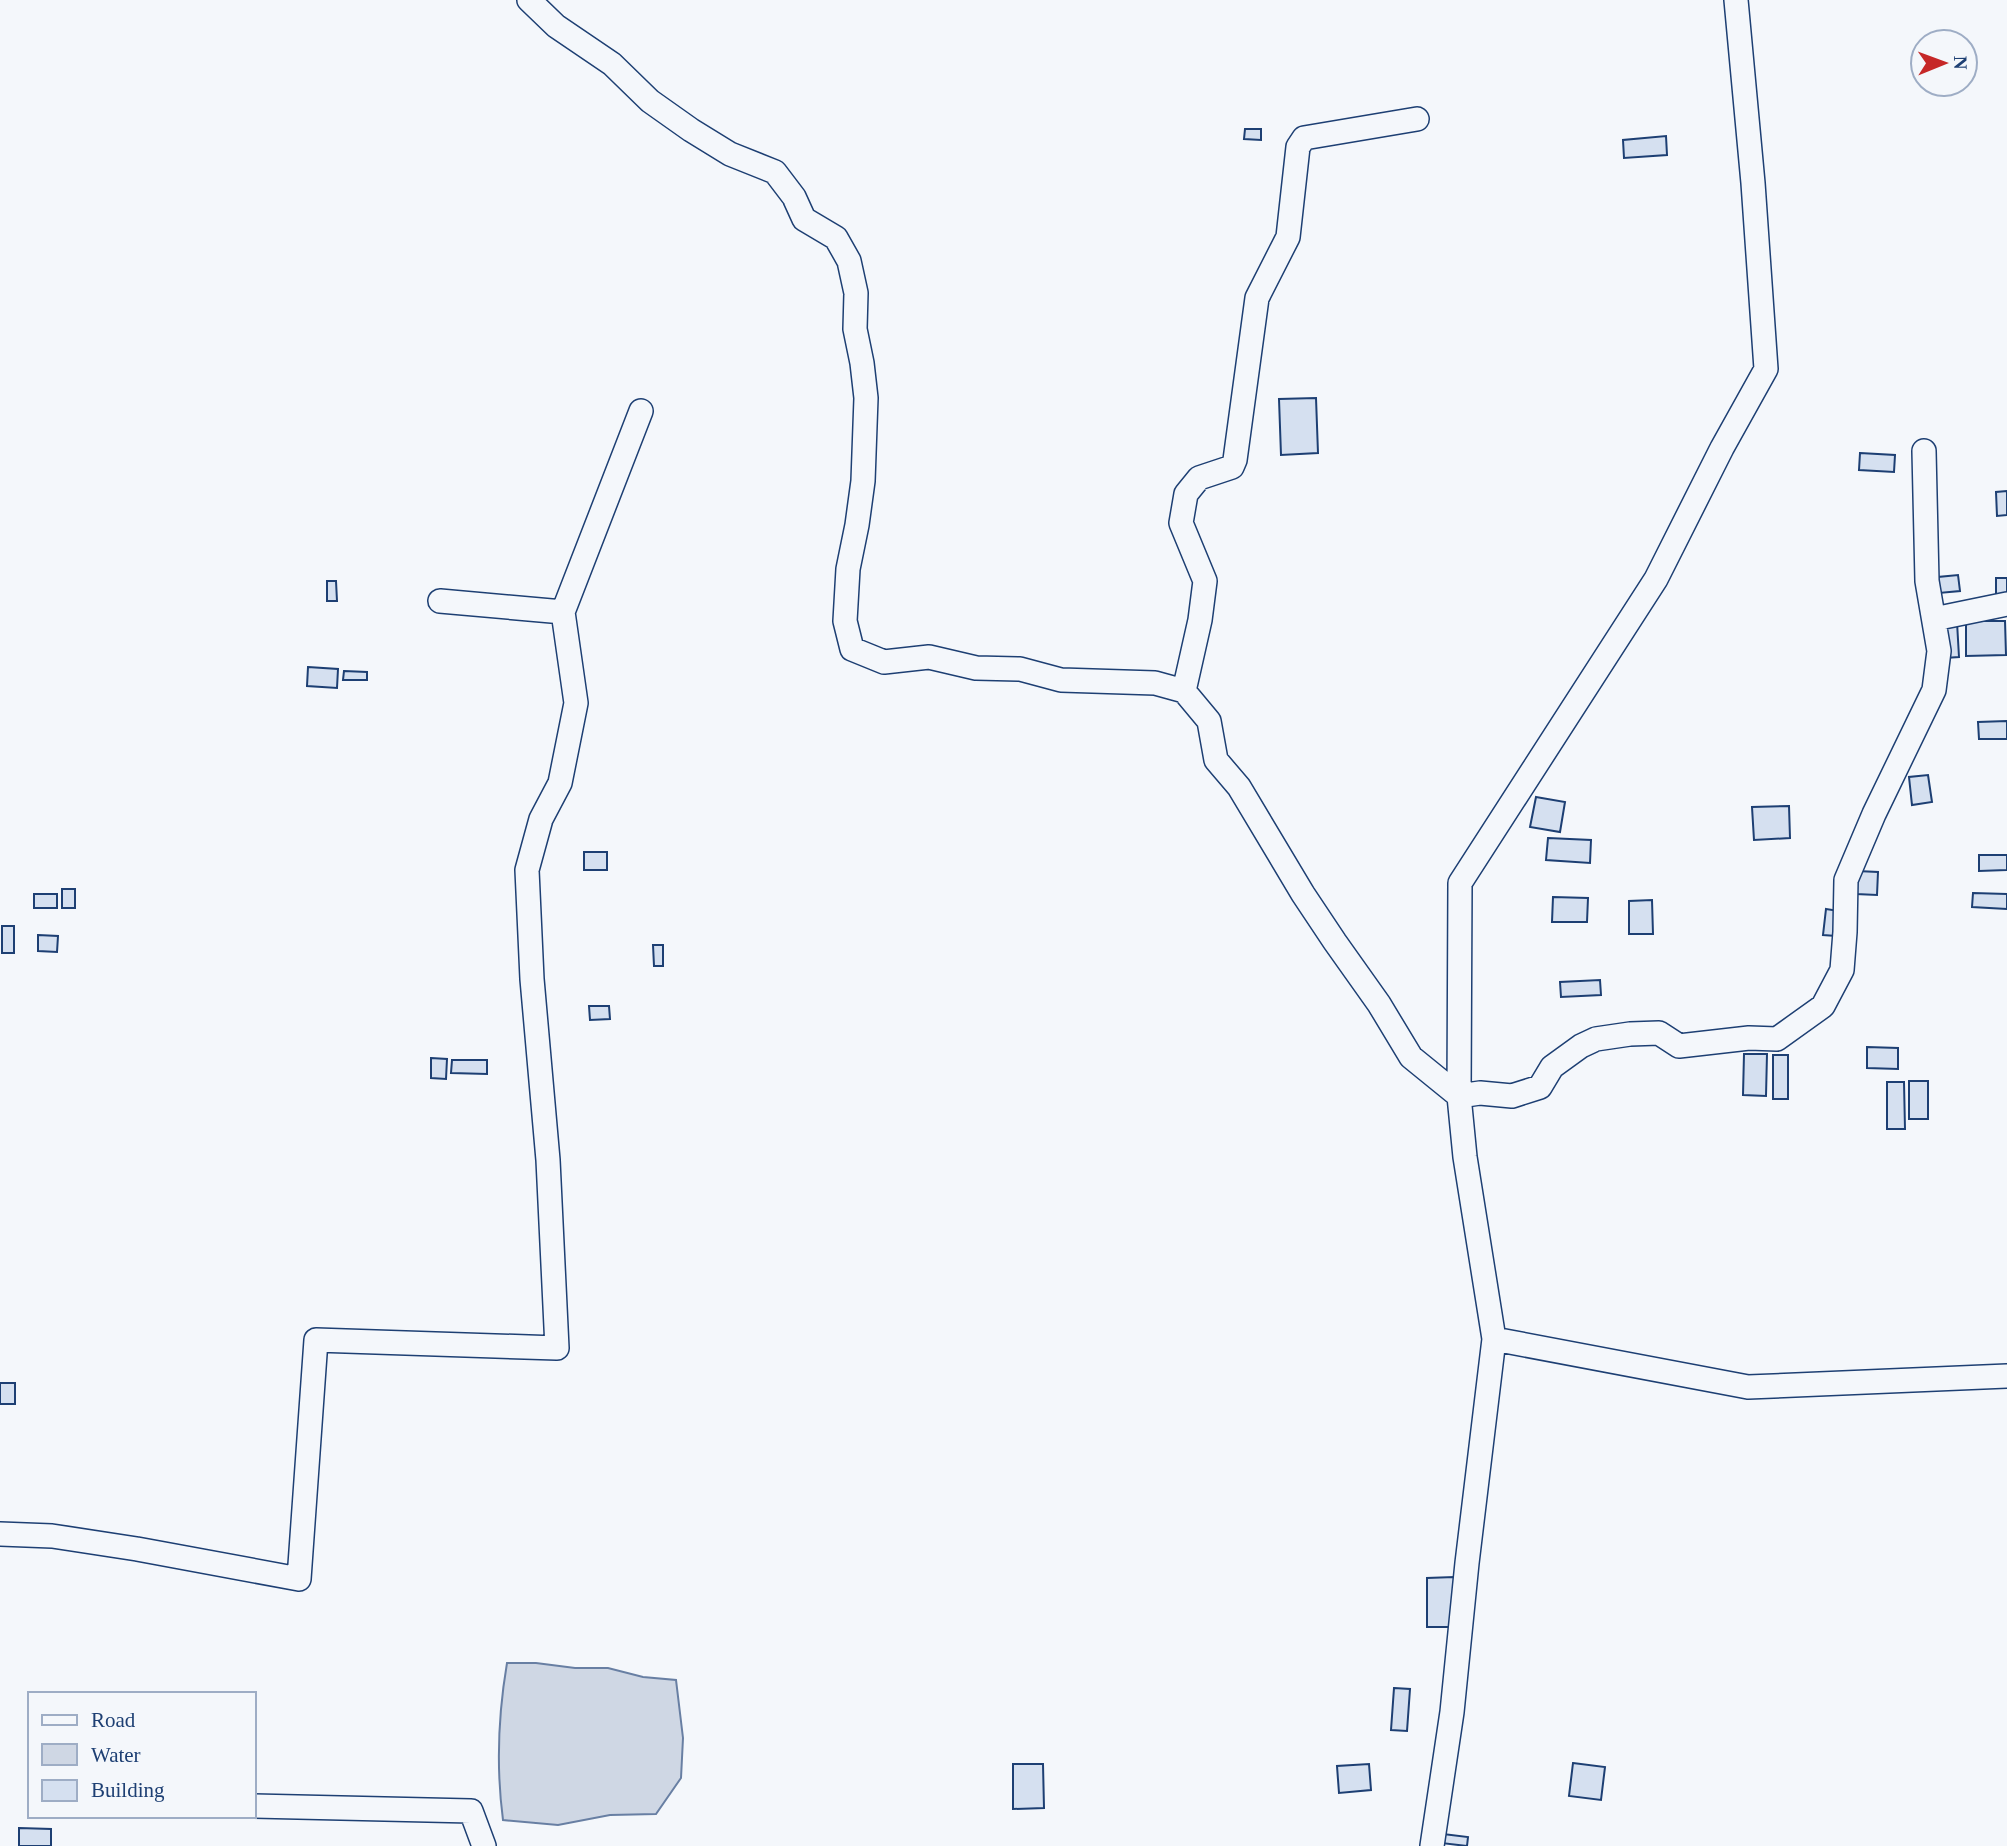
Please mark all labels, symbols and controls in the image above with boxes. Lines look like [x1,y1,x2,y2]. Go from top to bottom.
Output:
north arrow [1909,28,1979,98]
text: N [1950,56,1971,70]
legend [28,1692,256,1818]
text: Road [91,1708,136,1732]
text: Water [91,1743,141,1767]
text: Building [91,1778,165,1802]

